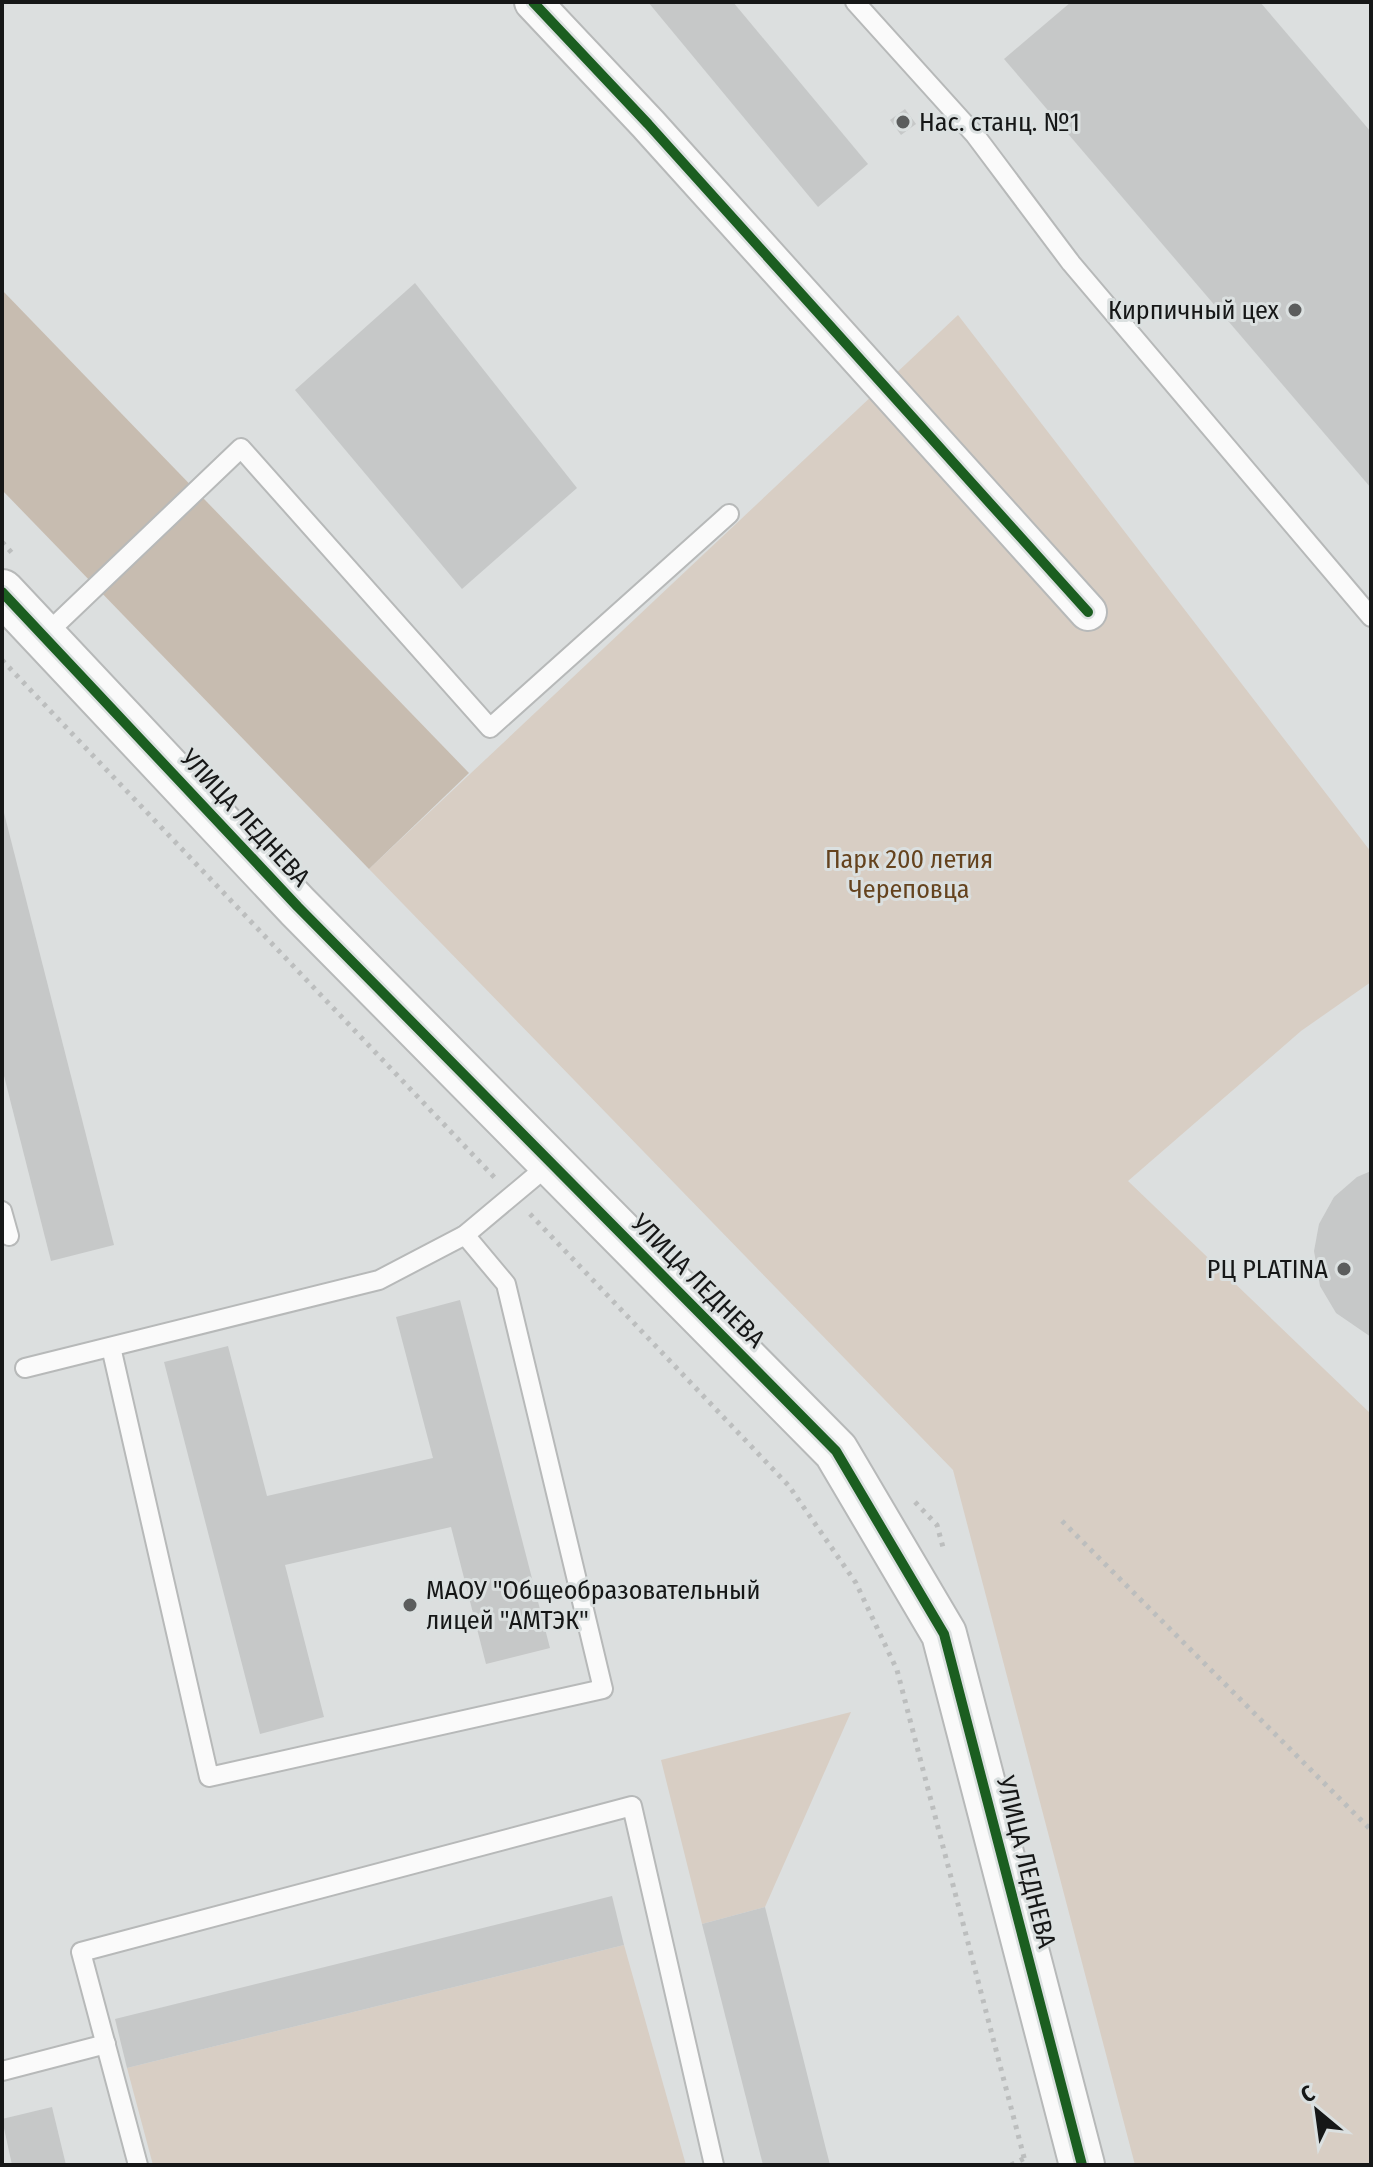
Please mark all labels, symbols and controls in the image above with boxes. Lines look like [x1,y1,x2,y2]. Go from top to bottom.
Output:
place label: Нас. станц. №1 [919,107,1080,138]
marker: Нас. станц. №1 [894,113,912,131]
place label: Кирпичный цех [1108,295,1280,326]
marker: Кирпичный цех [1286,301,1304,319]
street label: УЛИЦА ЛЕДНЕВА [173,742,317,893]
park label: Парк 200 летия Череповца [825,844,993,905]
street label: УЛИЦА ЛЕДНЕВА [624,1207,772,1355]
place label: РЦ PLATINA [1207,1254,1328,1285]
marker: РЦ PLATINA [1335,1260,1353,1278]
place label: МАОУ "Общеобразовательный лицей "АМТЭК" [426,1575,760,1636]
marker: МАОУ "Общеобразовательный лицей "АМТЭК" [401,1596,419,1614]
street label: УЛИЦА ЛЕДНЕВА [989,1772,1062,1952]
north arrow [1277,2071,1357,2151]
text: С [1296,2079,1320,2109]

